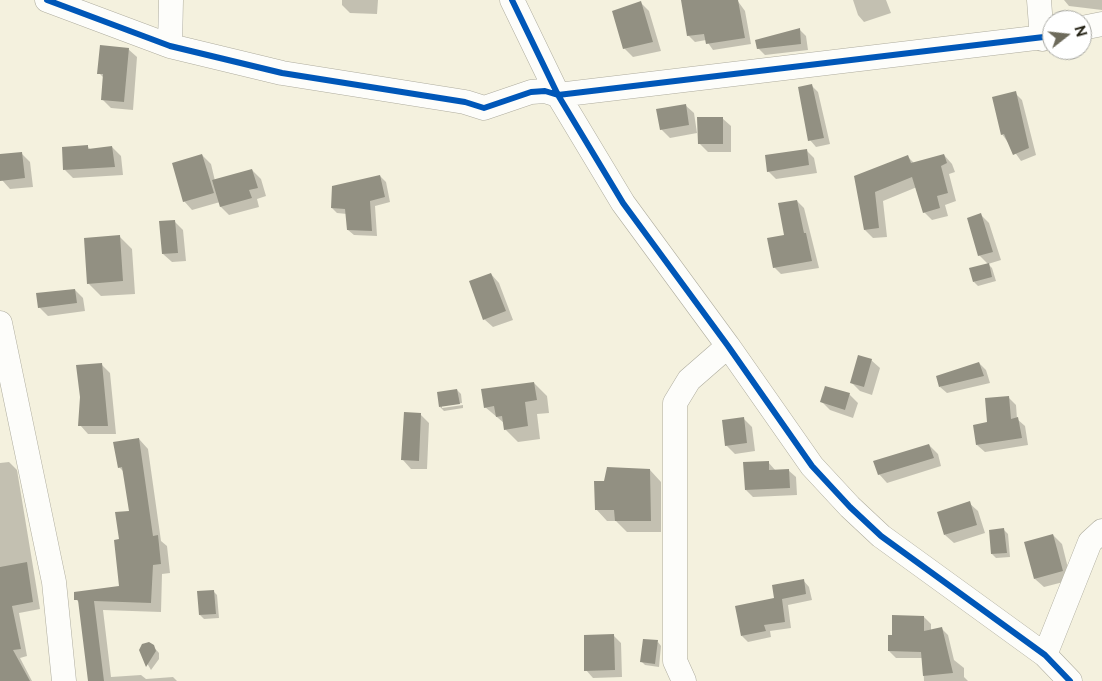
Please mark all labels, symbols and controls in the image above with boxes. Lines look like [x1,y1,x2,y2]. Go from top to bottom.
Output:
north arrow [1042,10,1092,60]
text: N [1071,24,1090,38]

